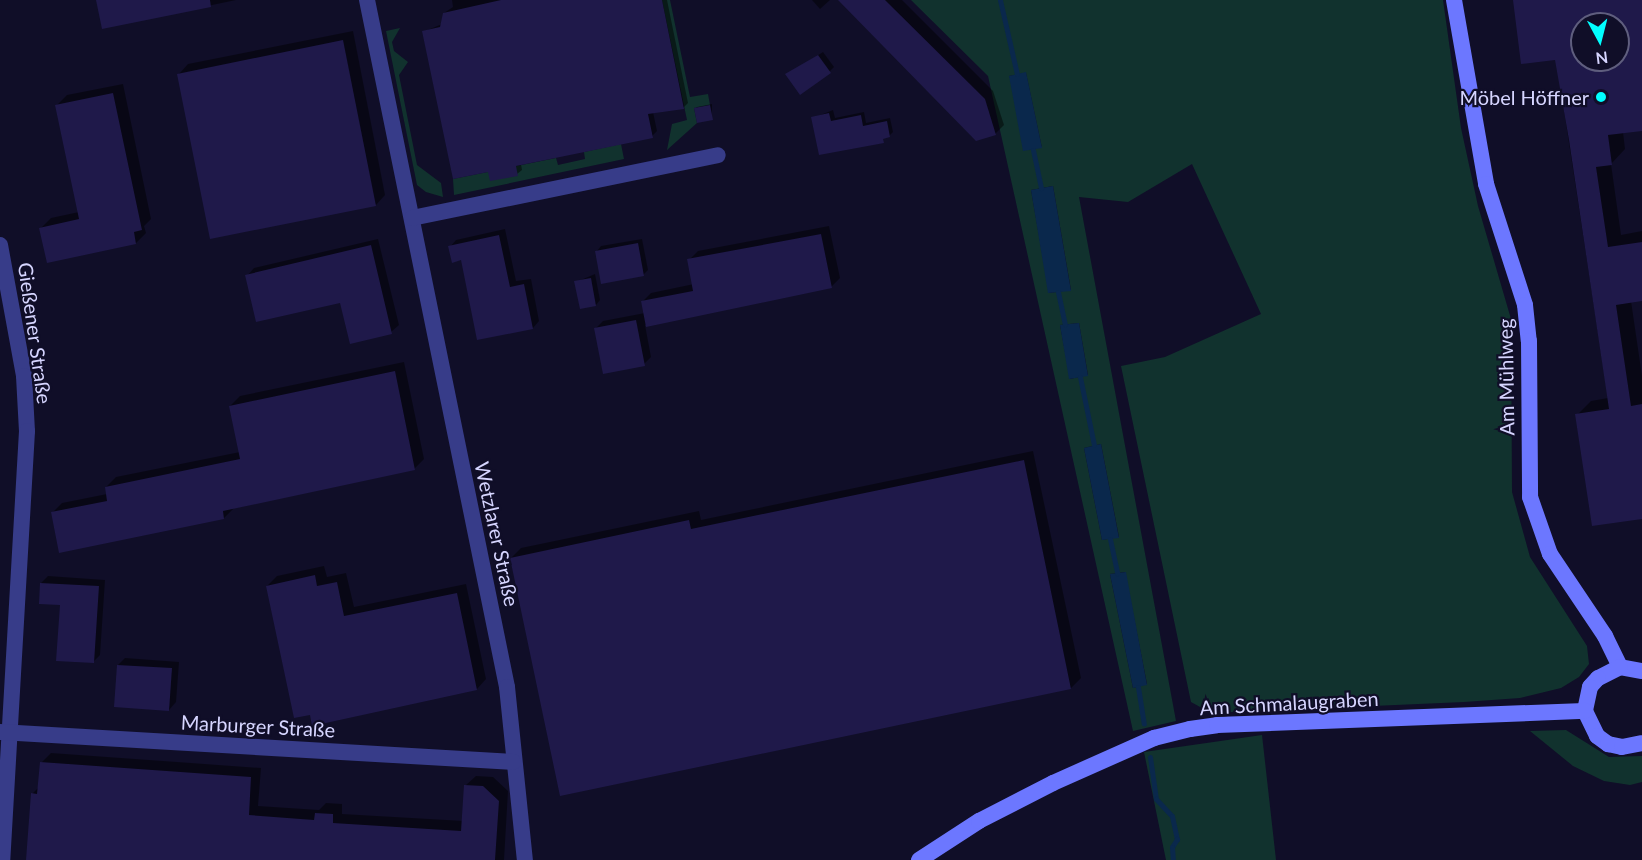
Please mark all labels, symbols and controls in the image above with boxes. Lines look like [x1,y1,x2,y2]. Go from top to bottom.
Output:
north arrow [1570,12,1630,72]
text: N [1595,48,1609,69]
place label: Möbel Höffner [1459,85,1589,109]
marker: Möbel Höffner [1594,90,1608,104]
street label: Gießener Straße [13,261,57,405]
street label: Am Mühlweg [1493,318,1519,436]
street label: Wetzlarer Straße [470,459,524,609]
street label: Am Schmalaugraben [1199,686,1379,720]
street label: Marburger Straße [180,710,336,742]

